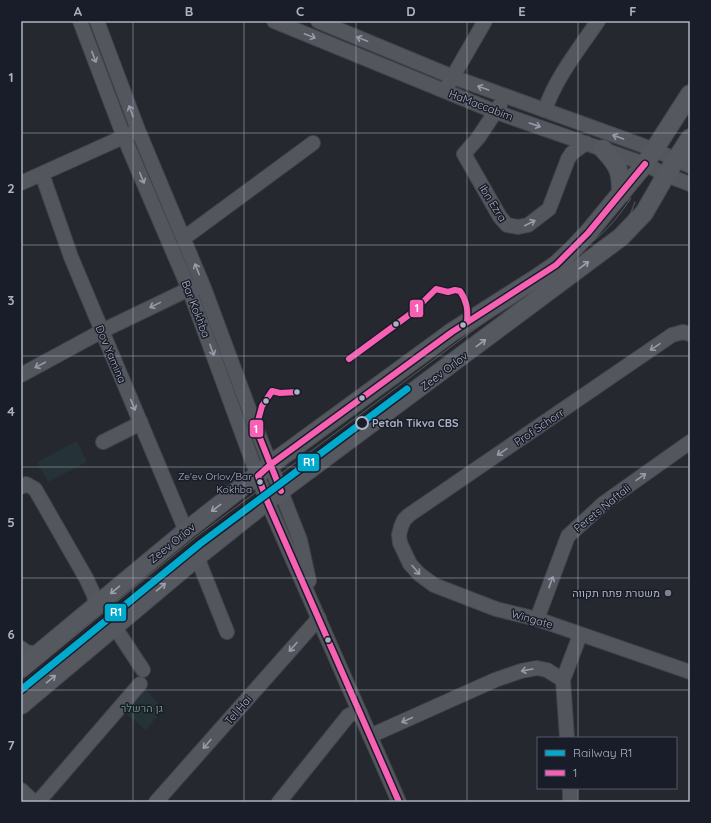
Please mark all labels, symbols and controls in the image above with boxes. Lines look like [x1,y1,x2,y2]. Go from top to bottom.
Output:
text: A [74,3,83,19]
text: B [185,3,193,19]
text: C [296,3,304,19]
text: D [406,3,416,19]
text: E [518,3,526,19]
text: F [629,3,637,19]
one-way arrow [303,33,315,40]
one-way arrow [356,35,368,43]
one-way arrow [90,51,98,63]
text: 1 [8,69,14,85]
one-way arrow [477,83,489,91]
street label: HaMaccabim [447,86,515,124]
one-way arrow [126,105,134,117]
one-way arrow [528,122,540,130]
one-way arrow [612,132,624,140]
one-way arrow [139,172,146,184]
text: 2 [7,180,15,196]
street label: Ibn Ezra [476,182,510,224]
one-way arrow [524,218,536,226]
one-way arrow [579,261,590,269]
one-way arrow [192,264,200,276]
street label: Bar Kokhba [179,278,213,340]
text: 3 [8,292,15,308]
line badge: 1 [409,299,424,318]
text: 1 [415,301,419,315]
one-way arrow [149,302,161,309]
unlabelled marker [391,319,401,329]
unlabelled marker [458,320,468,330]
street label: Dov Yamina [93,323,129,385]
one-way arrow [475,339,486,347]
one-way arrow [650,343,661,351]
one-way arrow [208,344,216,356]
street label: Zeev Orlov [418,349,471,393]
one-way arrow [34,361,46,369]
unlabelled marker [292,387,302,397]
unlabelled marker [357,393,367,403]
unlabelled marker [261,396,271,406]
one-way arrow [130,399,137,411]
text: 4 [7,403,15,419]
street label: Prof Schorr [511,405,567,449]
marker: Petah Tikva CBS [355,416,369,430]
place label: Petah Tikva CBS [372,416,459,430]
line badge: 1 [249,419,264,438]
text: 1 [254,422,258,436]
one-way arrow [497,448,508,456]
line badge: R1 [297,453,320,472]
text: R1 [303,455,315,469]
place label: Ze'ev Orlov/Bar Kokhba [178,470,252,496]
one-way arrow [636,473,647,481]
marker: Ze'ev Orlov/Bar Kokhba [255,477,265,487]
street label: Perets Naftali [571,481,633,535]
one-way arrow [210,504,221,512]
text: 5 [7,514,15,530]
street label: Zeev Orlov [146,520,198,566]
one-way arrow [411,565,420,575]
one-way arrow [547,577,555,589]
one-way arrow [156,582,166,591]
one-way arrow [110,586,120,595]
place label: משטרת פתח תקווה [572,586,660,600]
marker: משטרת פתח תקווה [663,588,673,598]
line badge: R1 [104,603,127,622]
text: R1 [110,605,122,619]
street label: Wingate [510,606,554,632]
text: 6 [7,626,15,642]
unlabelled marker [323,635,333,645]
one-way arrow [289,642,298,652]
one-way arrow [521,666,534,674]
one-way arrow [45,675,56,684]
street label: Tel Hai [222,693,254,727]
park label: גן הרשלר [121,701,163,715]
one-way arrow [402,717,414,724]
text: 7 [7,737,15,753]
legend [537,737,677,789]
one-way arrow [203,739,212,749]
text: Railway R1 [573,745,632,760]
text: 1 [573,765,577,780]

